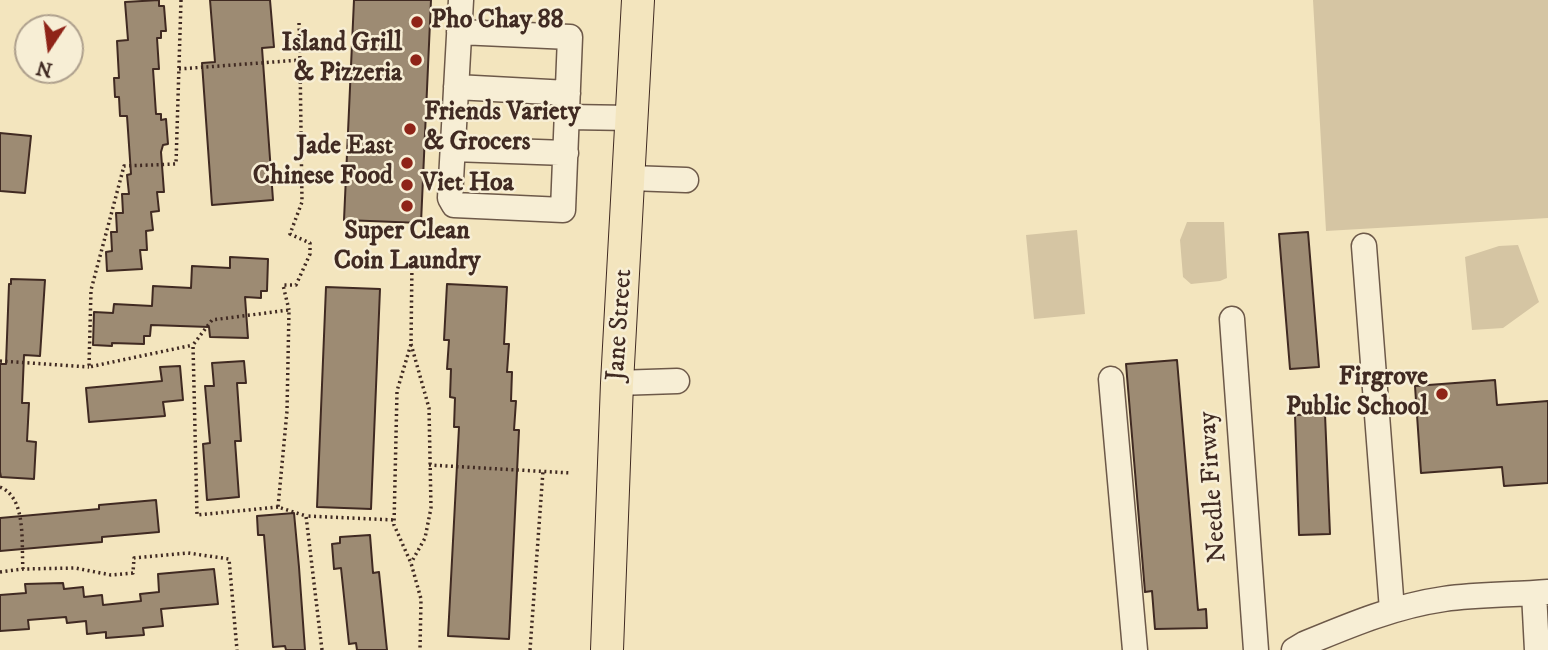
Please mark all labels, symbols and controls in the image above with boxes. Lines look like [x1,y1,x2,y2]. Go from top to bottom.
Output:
place label: Pho Chay 88 [431,6,564,38]
north arrow [14,14,84,84]
marker: Pho Chay 88 [409,14,425,30]
place label: Island Grill & Pizzeria [282,29,402,90]
marker: Island Grill & Pizzeria [408,52,424,68]
text: N [34,55,55,81]
place label: Friends Variety & Grocers [424,98,580,160]
marker: Friends Variety & Grocers [402,121,418,137]
place label: Jade East Chinese Food [253,132,393,194]
marker: Jade East Chinese Food [399,155,415,171]
place label: Viet Hoa [421,169,514,201]
marker: Viet Hoa [399,177,415,193]
marker: Super Clean Coin Laundry [399,198,415,214]
place label: Super Clean Coin Laundry [334,217,480,278]
street label: Jane Street [602,268,640,382]
place label: Firgrove Public School [1286,363,1428,424]
marker: Firgrove Public School [1434,386,1450,402]
street label: Needle Firway [1193,410,1235,564]

